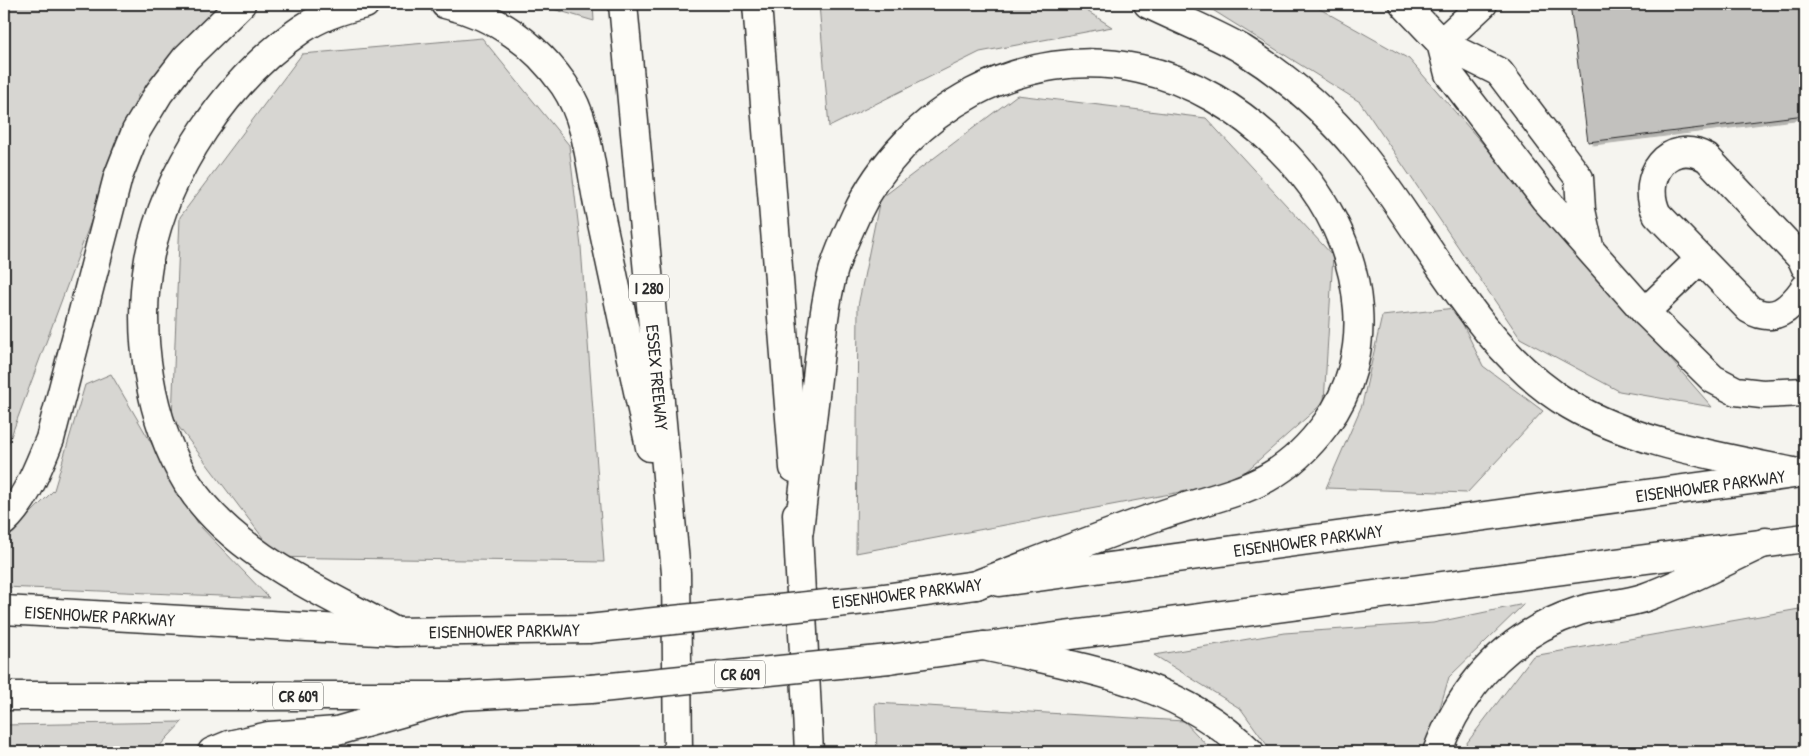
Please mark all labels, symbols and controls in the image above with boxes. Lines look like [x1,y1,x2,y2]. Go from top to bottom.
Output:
road number: I 280 [629,274,669,302]
street label: ESSEX FREEWAY [640,323,675,431]
street label: EISENHOWER PARKWAY [1634,463,1787,508]
street label: EISENHOWER PARKWAY [1232,517,1385,563]
street label: EISENHOWER PARKWAY [831,571,983,615]
street label: EISENHOWER PARKWAY [24,599,176,632]
street label: EISENHOWER PARKWAY [429,617,580,644]
road number: CR 609 [715,661,765,688]
road number: CR 609 [273,682,323,709]

